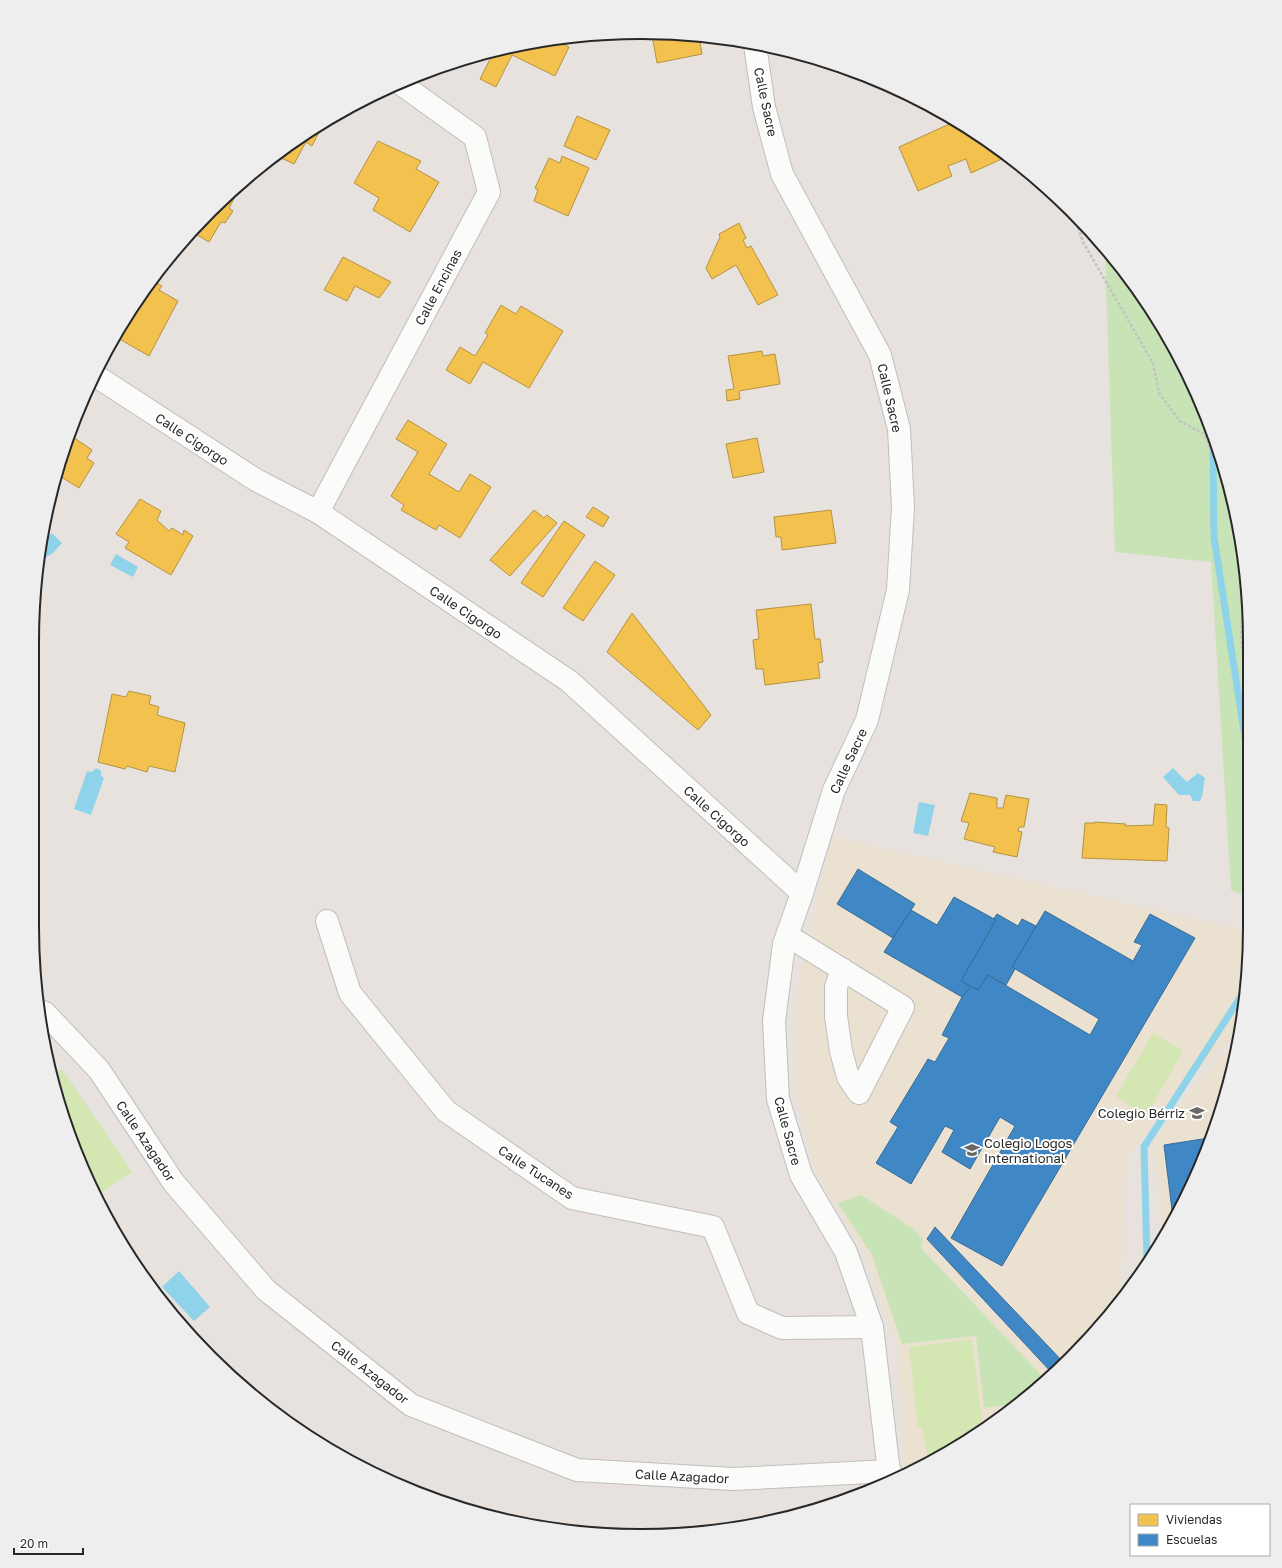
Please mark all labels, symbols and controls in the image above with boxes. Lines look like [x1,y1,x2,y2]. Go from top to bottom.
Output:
street label: Calle Sacre [751,66,781,138]
street label: Calle Encinas [411,246,465,328]
street label: Calle Sacre [874,362,906,434]
street label: Calle Cigorgo [152,409,232,469]
street label: Calle Cigorgo [427,582,505,642]
street label: Calle Sacre [826,726,870,796]
street label: Calle Cigorgo [680,782,754,850]
street label: Calle Sacre [771,1095,805,1167]
street label: Calle Azagador [113,1097,179,1185]
school or university icon: Colegio Bérriz [1188,1104,1206,1122]
place label: Colegio Bérriz [1098,1105,1185,1121]
place label: Colegio Logos International [984,1135,1073,1166]
school or university icon: Colegio Logos International [963,1141,981,1159]
street label: Calle Tucanes [495,1142,577,1202]
street label: Calle Azagador [328,1337,412,1407]
street label: Calle Azagador [635,1466,729,1486]
legend [1130,1504,1270,1556]
text: Viviendas [1166,1512,1222,1527]
scale bar [14,1530,83,1556]
text: Escuelas [1166,1532,1217,1547]
text: 20 m [20,1536,48,1551]

